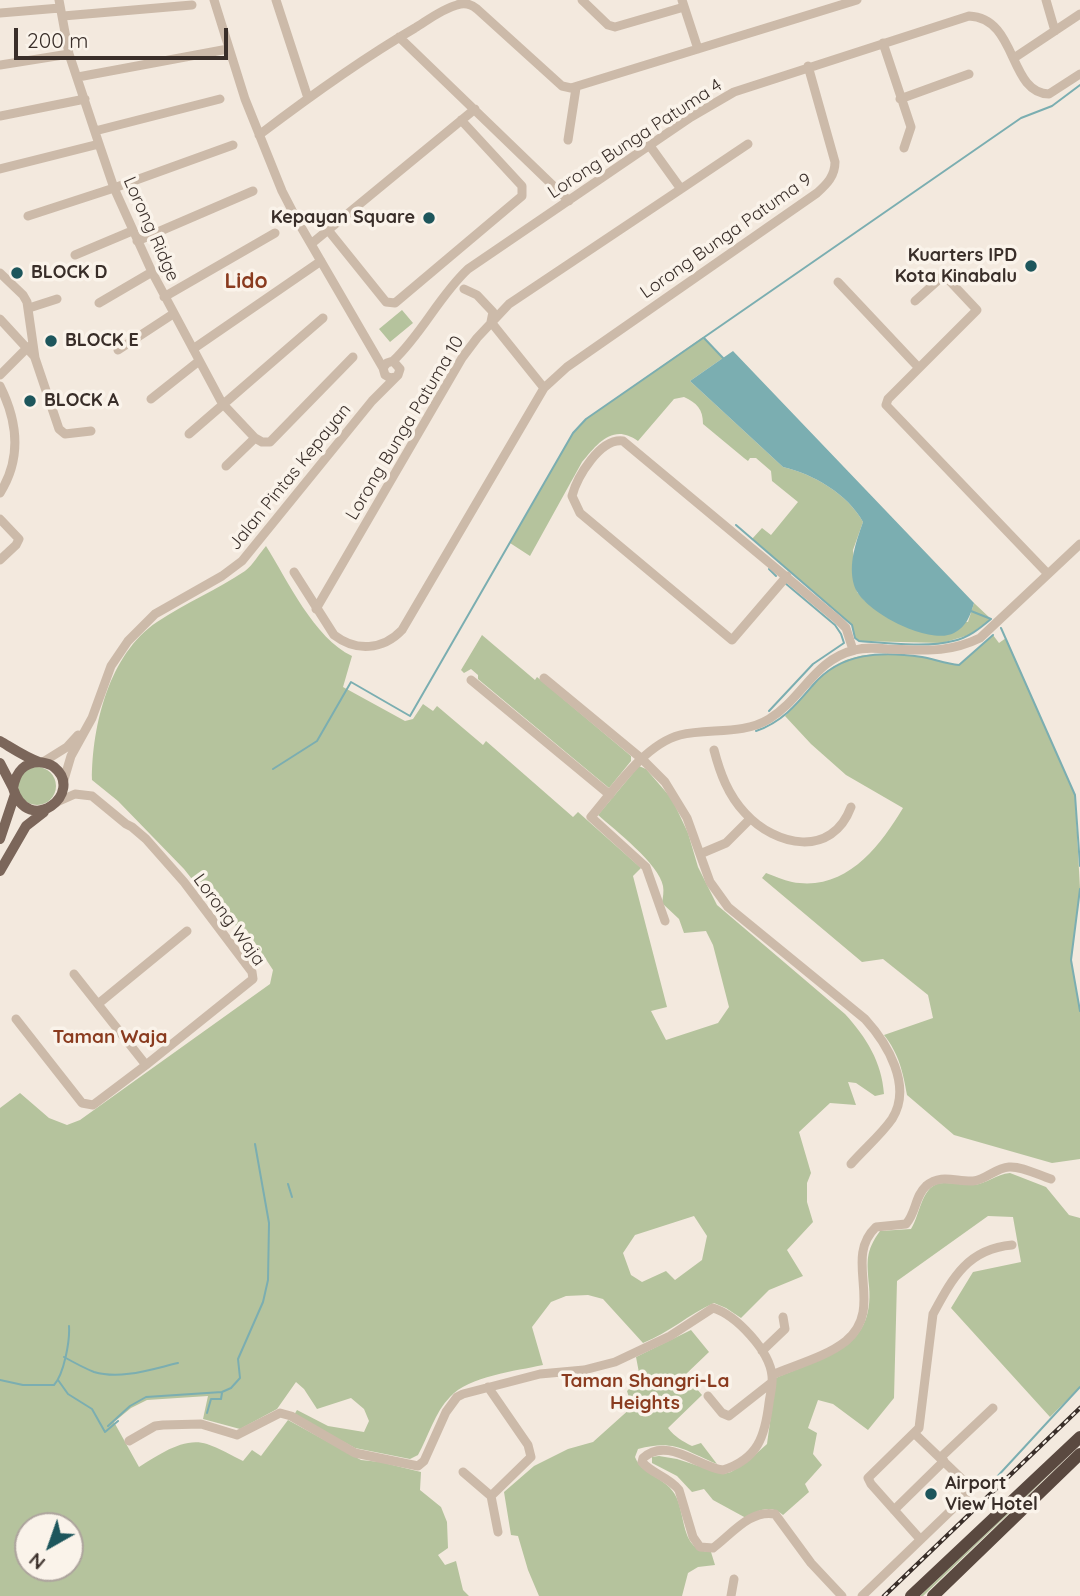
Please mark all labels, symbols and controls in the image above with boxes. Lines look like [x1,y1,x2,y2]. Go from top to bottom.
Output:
scale bar [18,14,231,58]
text: 200 m [27,27,89,53]
street label: Lorong Bunga Patuma 4 [544,75,726,203]
street label: Lorong Bunga Patuma 9 [636,169,816,303]
street label: Lorong Ridge [118,173,184,285]
place label: Kepayan Square [271,207,415,229]
marker: Kepayan Square [421,210,437,226]
place label: Kuarters IPD Kota Kinabalu [895,245,1017,288]
marker: Kuarters IPD Kota Kinabalu [1023,258,1039,274]
place label: BLOCK D [31,262,107,284]
marker: BLOCK D [9,265,25,281]
district label: Lido [224,269,268,295]
place label: BLOCK E [65,330,139,352]
street label: Lorong Bunga Patuma 10 [341,332,469,524]
marker: BLOCK E [43,333,59,349]
place label: BLOCK A [44,390,119,412]
marker: BLOCK A [22,393,38,409]
street label: Jalan Pintas Kepayan [224,399,356,555]
street label: Lorong Waja [188,870,270,970]
district label: Taman Waja [53,1026,167,1048]
district label: Taman Shangri-La Heights [561,1370,729,1414]
place label: Airport View Hotel [945,1473,1038,1516]
marker: Airport View Hotel [923,1486,939,1502]
north arrow [14,1512,84,1582]
text: N [24,1548,50,1575]

